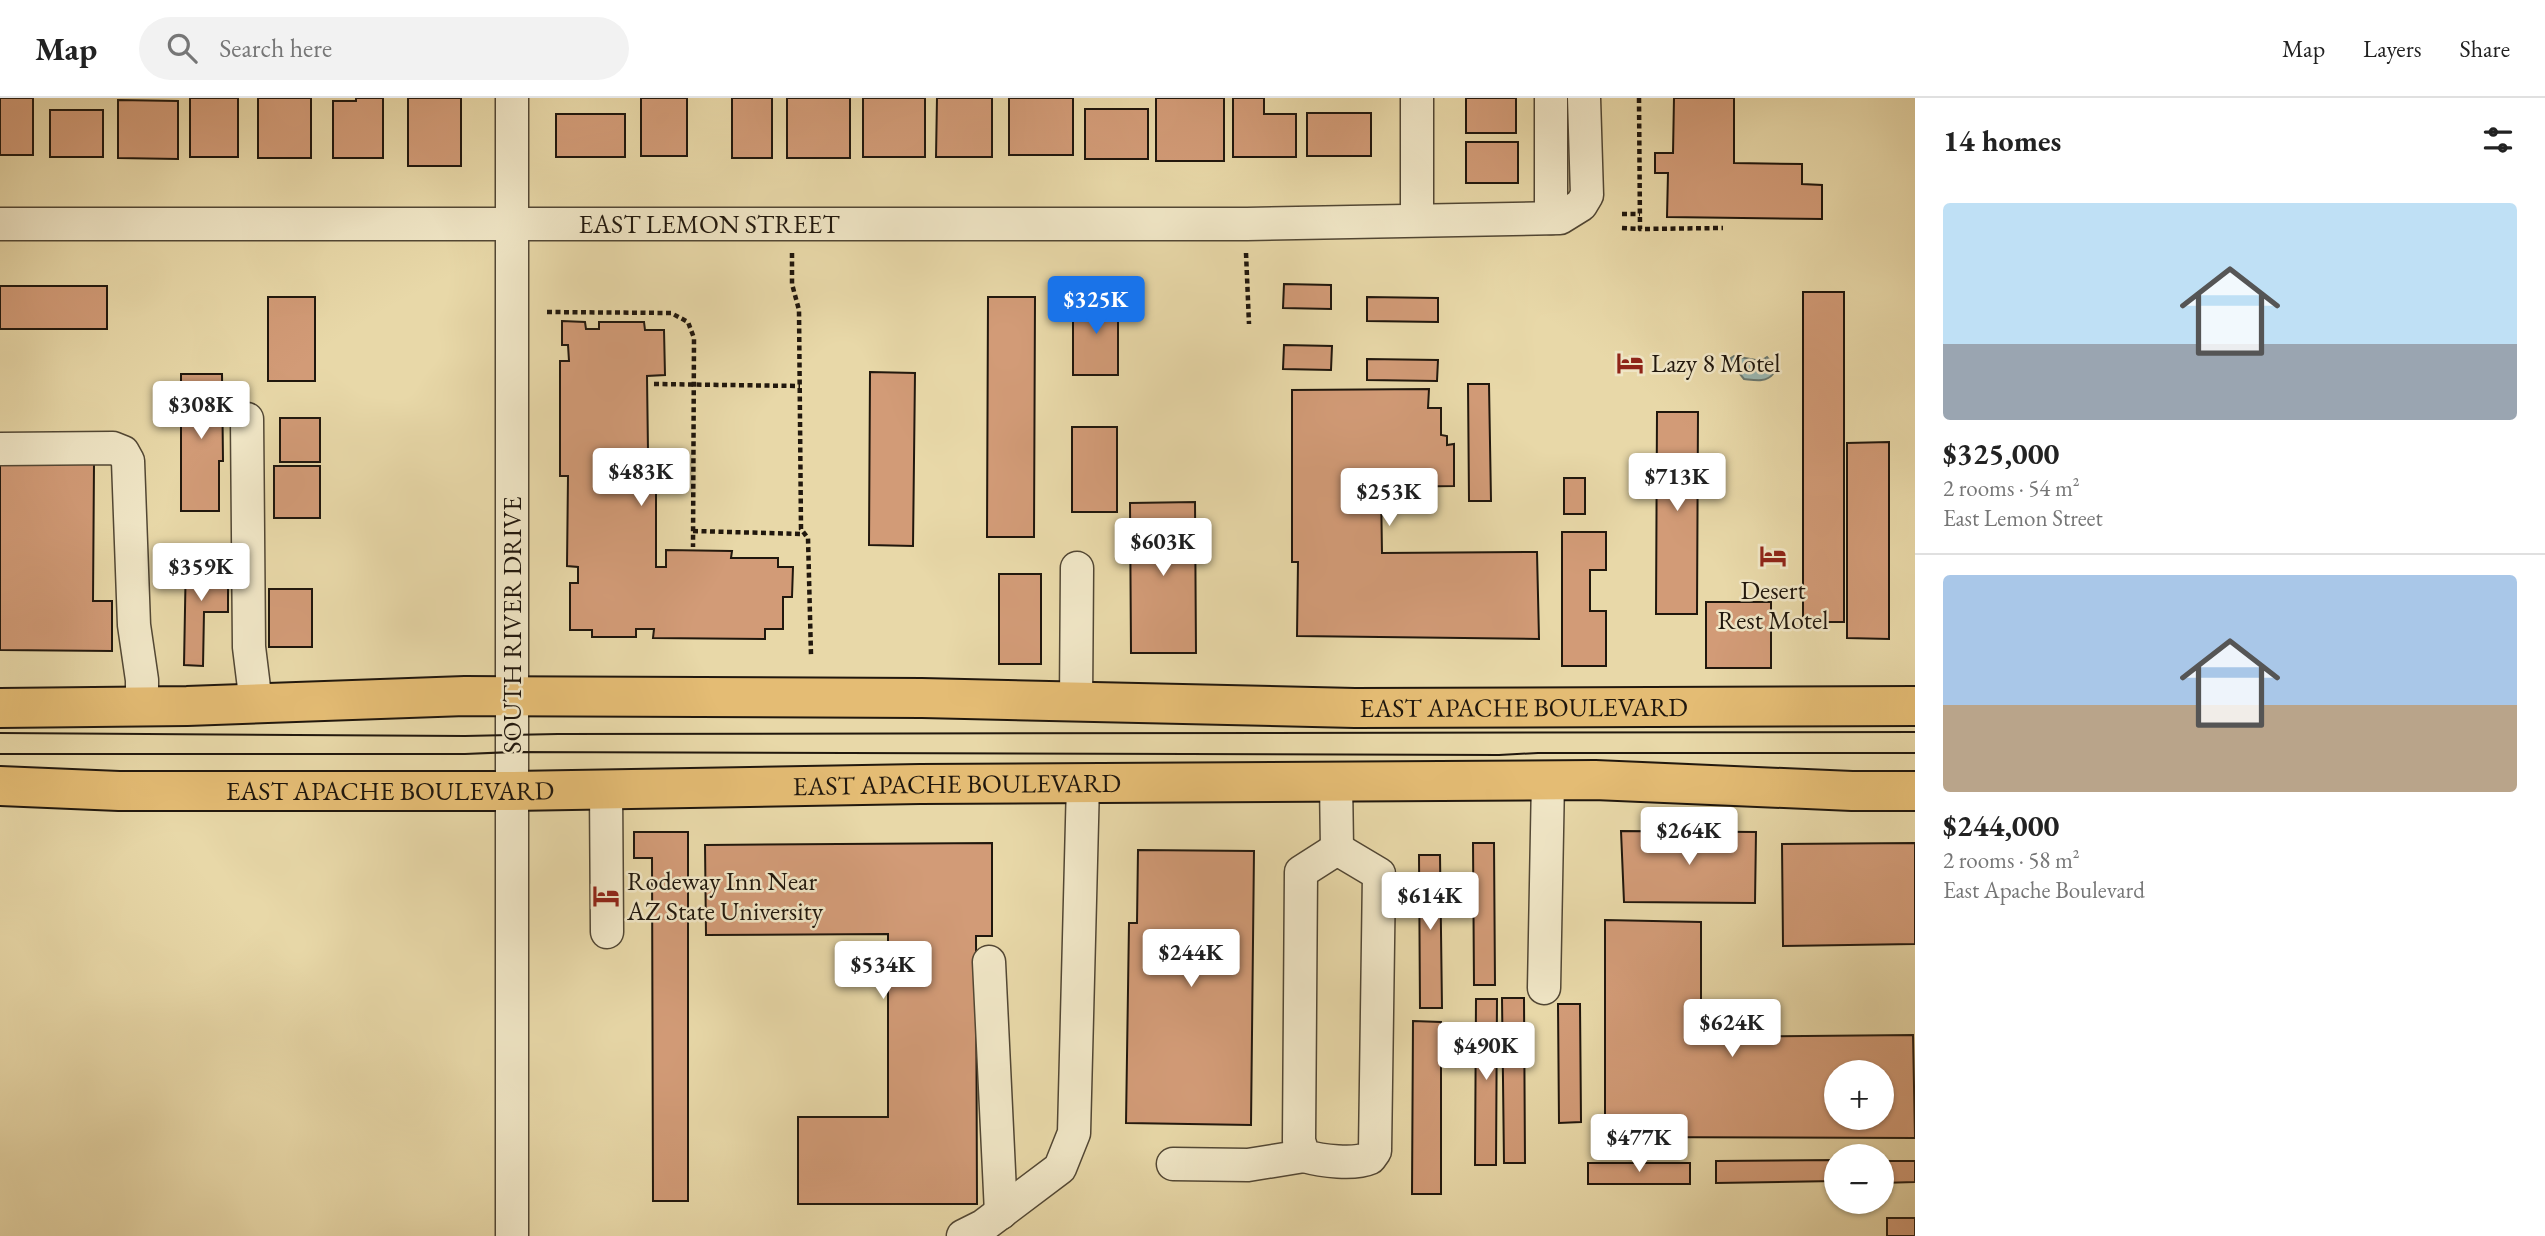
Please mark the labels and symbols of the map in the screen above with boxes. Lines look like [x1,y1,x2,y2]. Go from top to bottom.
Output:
street label: EAST LEMON STREET [578,207,840,241]
pin: $325K [1047,276,1145,336]
place label: Lazy 8 Motel [1651,346,1780,380]
hotel icon: Lazy 8 Motel [1615,348,1645,378]
pin: $308K [152,382,250,441]
pin: $483K [592,448,690,508]
pin: $713K [1628,454,1726,513]
pin: $253K [1340,468,1438,528]
street label: SOUTH RIVER DRIVE [495,496,529,754]
pin: $603K [1114,518,1212,578]
hotel icon: Desert Rest Motel [1758,541,1788,571]
pin: $359K [152,544,250,603]
place label: Desert Rest Motel [1718,573,1828,637]
street label: EAST APACHE BOULEVARD [1359,690,1688,725]
street label: EAST APACHE BOULEVARD [792,766,1121,803]
street label: EAST APACHE BOULEVARD [226,773,554,808]
pin: $264K [1640,808,1738,867]
place label: Rodeway Inn Near AZ State University [626,864,824,928]
pin: $614K [1381,872,1479,932]
hotel icon: Rodeway Inn Near AZ State University [591,881,621,911]
pin: $244K [1142,930,1240,989]
pin: $534K [834,942,932,1001]
pin: $624K [1683,1000,1781,1059]
pin: $490K [1437,1023,1535,1082]
pin: $477K [1590,1114,1688,1174]

